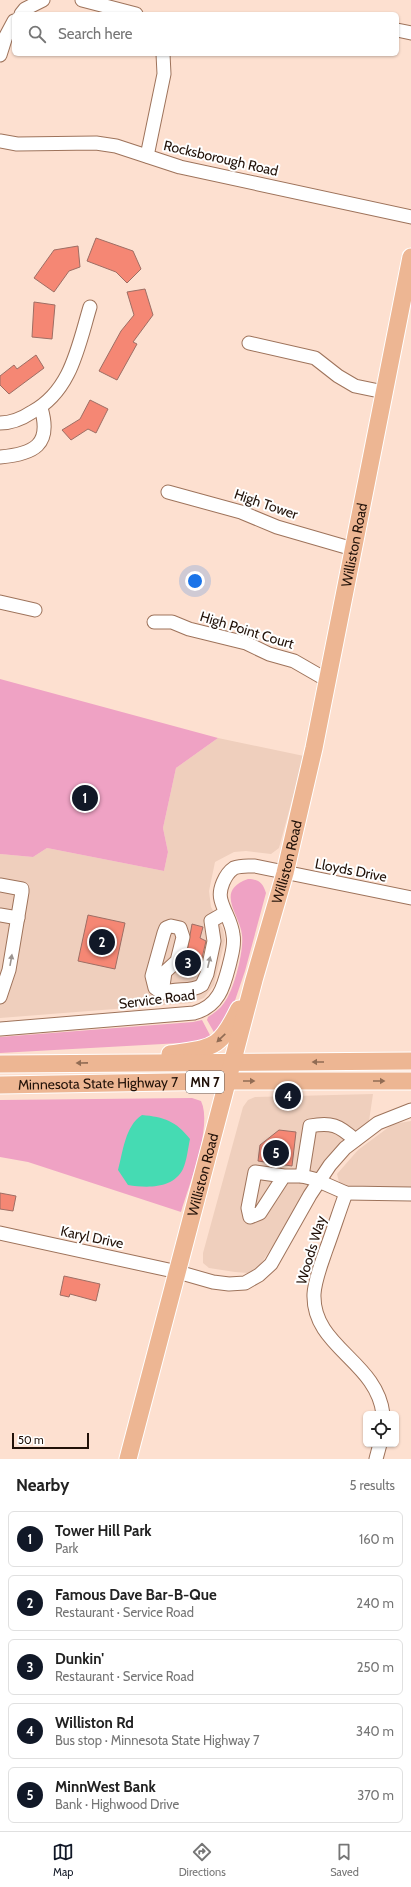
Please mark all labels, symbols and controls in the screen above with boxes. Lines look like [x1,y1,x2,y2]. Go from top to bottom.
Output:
search box [12,12,399,56]
icon: search [26,23,48,45]
text: Search here [58,25,133,43]
street label: Rocksborough Road [162,136,280,180]
street label: High Tower [232,485,301,523]
street label: Williston Road [337,501,371,589]
your location [185,571,205,591]
street label: High Point Court [198,607,296,653]
pin: 1 [72,783,98,813]
street label: Williston Road [268,818,306,906]
street label: Lloyds Drive [314,854,388,886]
pin: 2 [89,927,115,957]
pin: 3 [175,948,201,978]
one-way arrow [8,953,14,966]
one-way arrow [207,956,213,968]
street label: Service Road [118,985,196,1013]
one-way arrow [217,1033,226,1043]
one-way arrow [312,1058,324,1065]
one-way arrow [76,1060,88,1067]
road number: MN 7 [186,1071,224,1093]
street label: Minnesota State Highway 7 [18,1073,178,1094]
one-way arrow [243,1078,256,1084]
one-way arrow [373,1078,385,1085]
pin: 4 [275,1081,301,1111]
street label: Williston Road [183,1131,222,1218]
pin: 5 [263,1138,289,1168]
street label: Woods Way [292,1213,330,1287]
street label: Karyl Drive [59,1222,125,1252]
map controls [363,1411,399,1447]
button: locate [363,1411,399,1447]
scale bar [12,1431,89,1450]
text: 50 m [18,1433,44,1447]
text: Nearby [16,1475,69,1495]
text: 5 results [349,1477,395,1493]
text: Tower Hill Park [55,1522,152,1540]
text: 1 [28,1531,32,1547]
text: 160 m [359,1531,394,1547]
text: Park [55,1540,78,1556]
text: Famous Dave Bar-B-Que [55,1586,217,1604]
text: 2 [27,1595,33,1611]
text: 240 m [356,1595,394,1611]
text: Restaurant · Service Road [55,1604,194,1620]
text: Dunkin' [55,1650,104,1668]
text: 3 [26,1659,34,1675]
text: 250 m [357,1659,394,1675]
text: Restaurant · Service Road [55,1668,194,1684]
text: Williston Rd [55,1714,134,1732]
text: 4 [26,1723,34,1739]
text: 340 m [356,1723,394,1739]
text: Bus stop · Minnesota State Highway 7 [55,1732,260,1748]
text: MinnWest Bank [55,1778,156,1796]
text: 5 [27,1787,33,1803]
text: 370 m [357,1787,394,1803]
text: Bank · Highwood Drive [55,1796,179,1812]
tab: Map [52,1841,74,1879]
tab: Directions [179,1841,226,1879]
tab: Saved [330,1841,359,1879]

